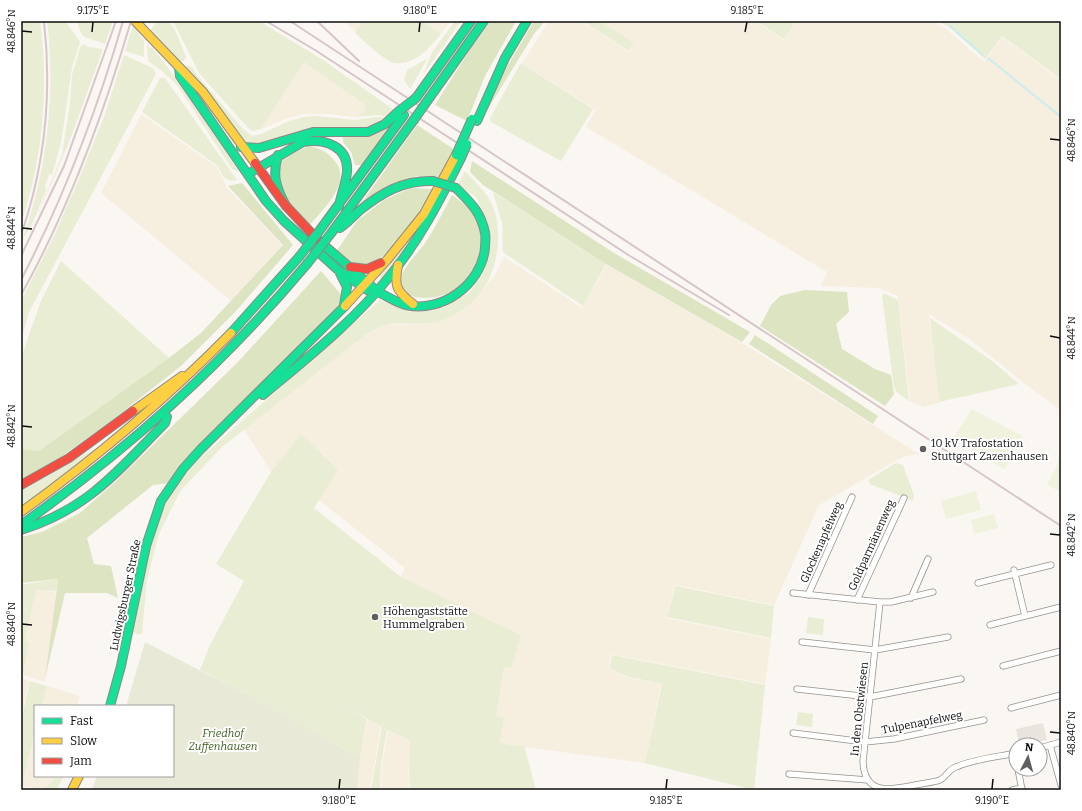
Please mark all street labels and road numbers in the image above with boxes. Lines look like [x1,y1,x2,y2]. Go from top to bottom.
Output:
street label: Goldparmänenweg [846,498,897,593]
street label: Glockenapfelweg [798,499,845,585]
street label: Ludwigsburger Straße [107,538,144,652]
street label: In den Obstwiesen [848,661,871,757]
street label: Tulpenapfelweg [881,708,963,737]

